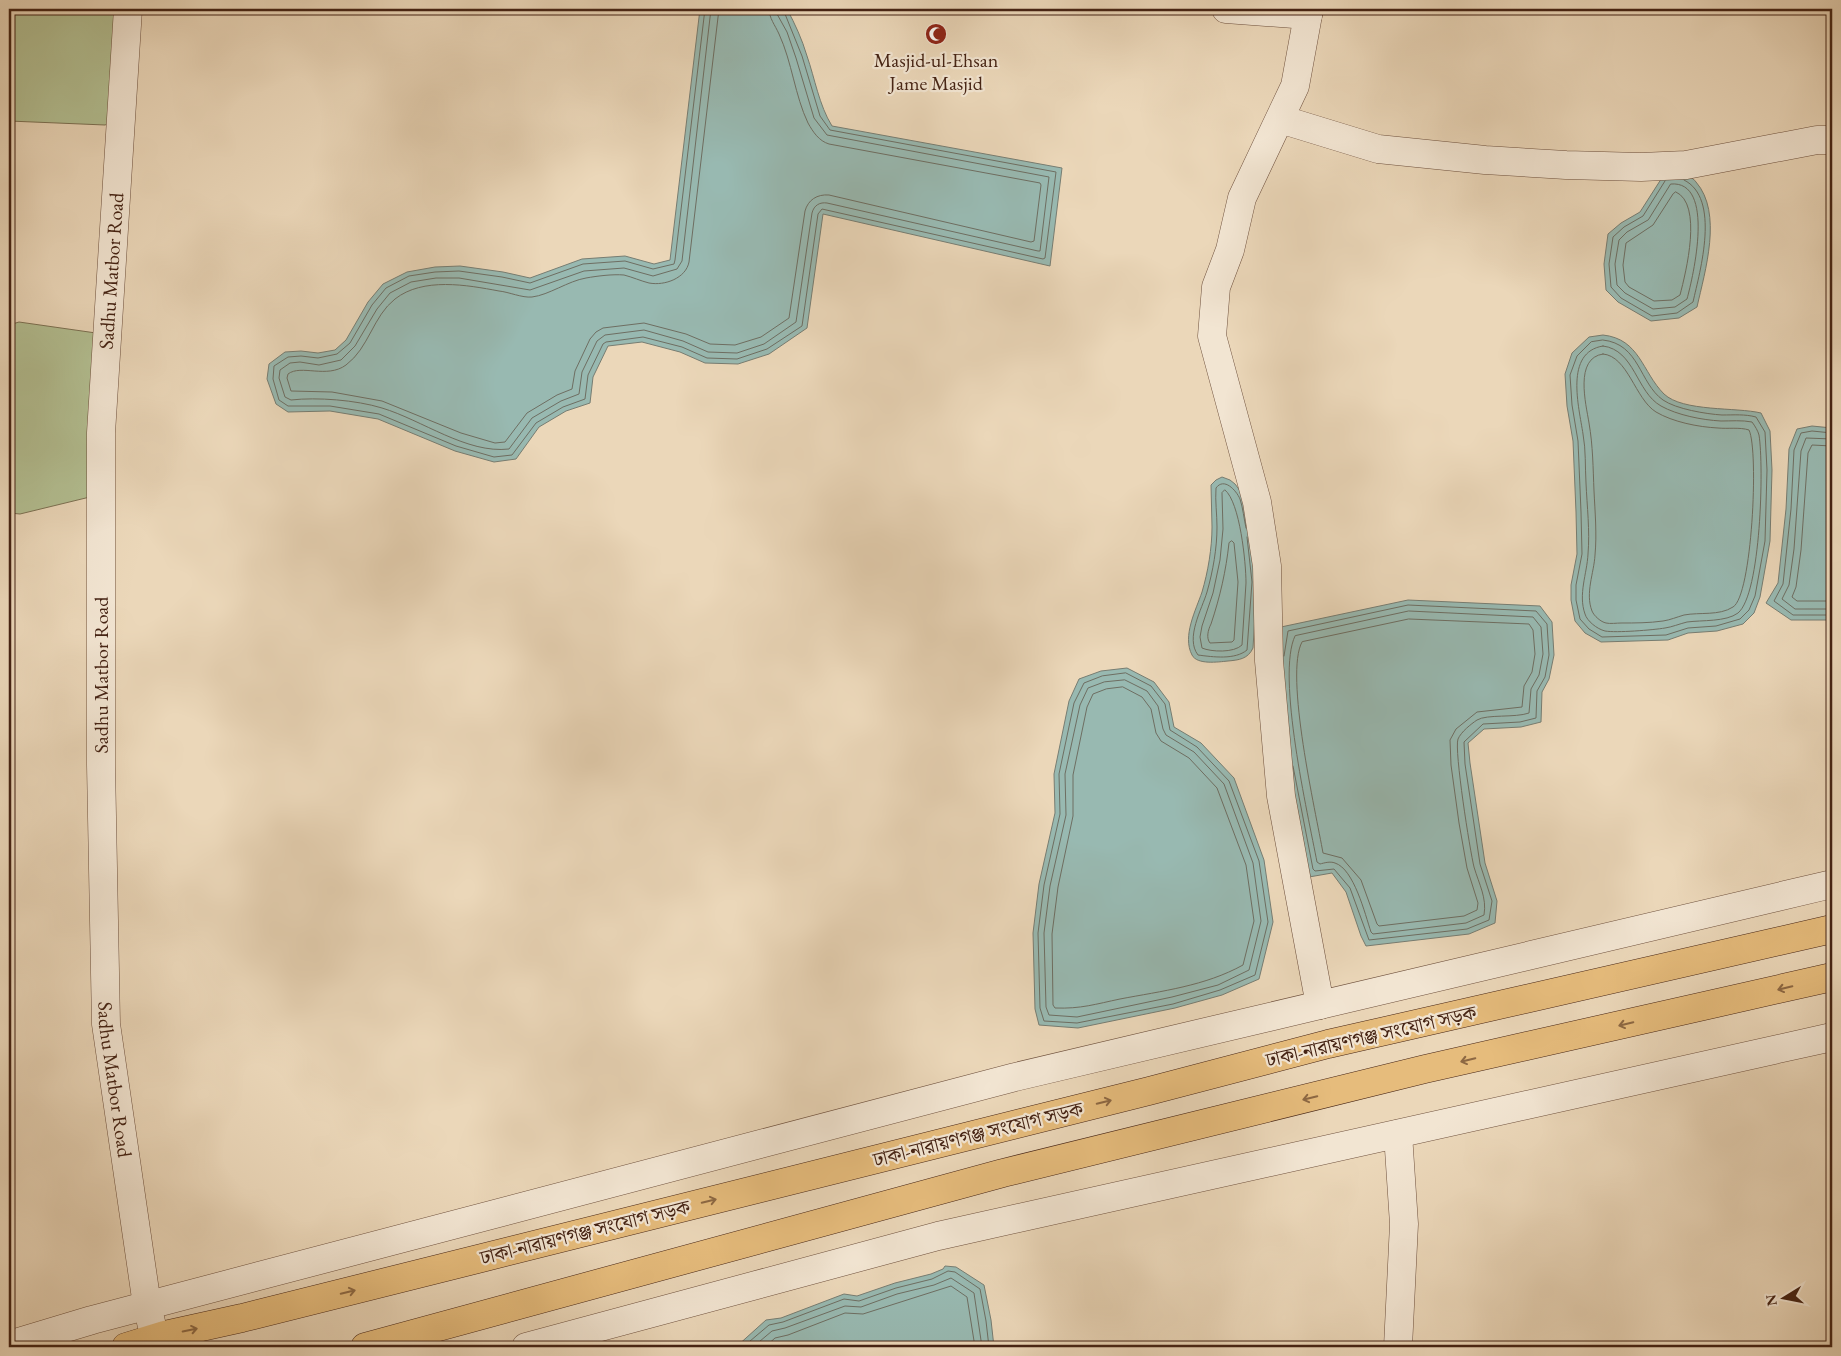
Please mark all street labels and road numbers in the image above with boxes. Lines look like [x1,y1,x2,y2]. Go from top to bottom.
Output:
street label: Sadhu Matbor Road [93,191,130,350]
street label: Sadhu Matbor Road [88,596,114,753]
street label: ঢাকা-নারায়ণগঞ্জ সংযোগ সড়ক [1262,999,1480,1073]
street label: Sadhu Matbor Road [93,1001,138,1160]
street label: ঢাকা-নারায়ণগঞ্জ সংযোগ সড়ক [869,1095,1087,1173]
street label: ঢাকা-নারায়ণগঞ্জ সংযোগ সড়ক [476,1193,694,1271]

